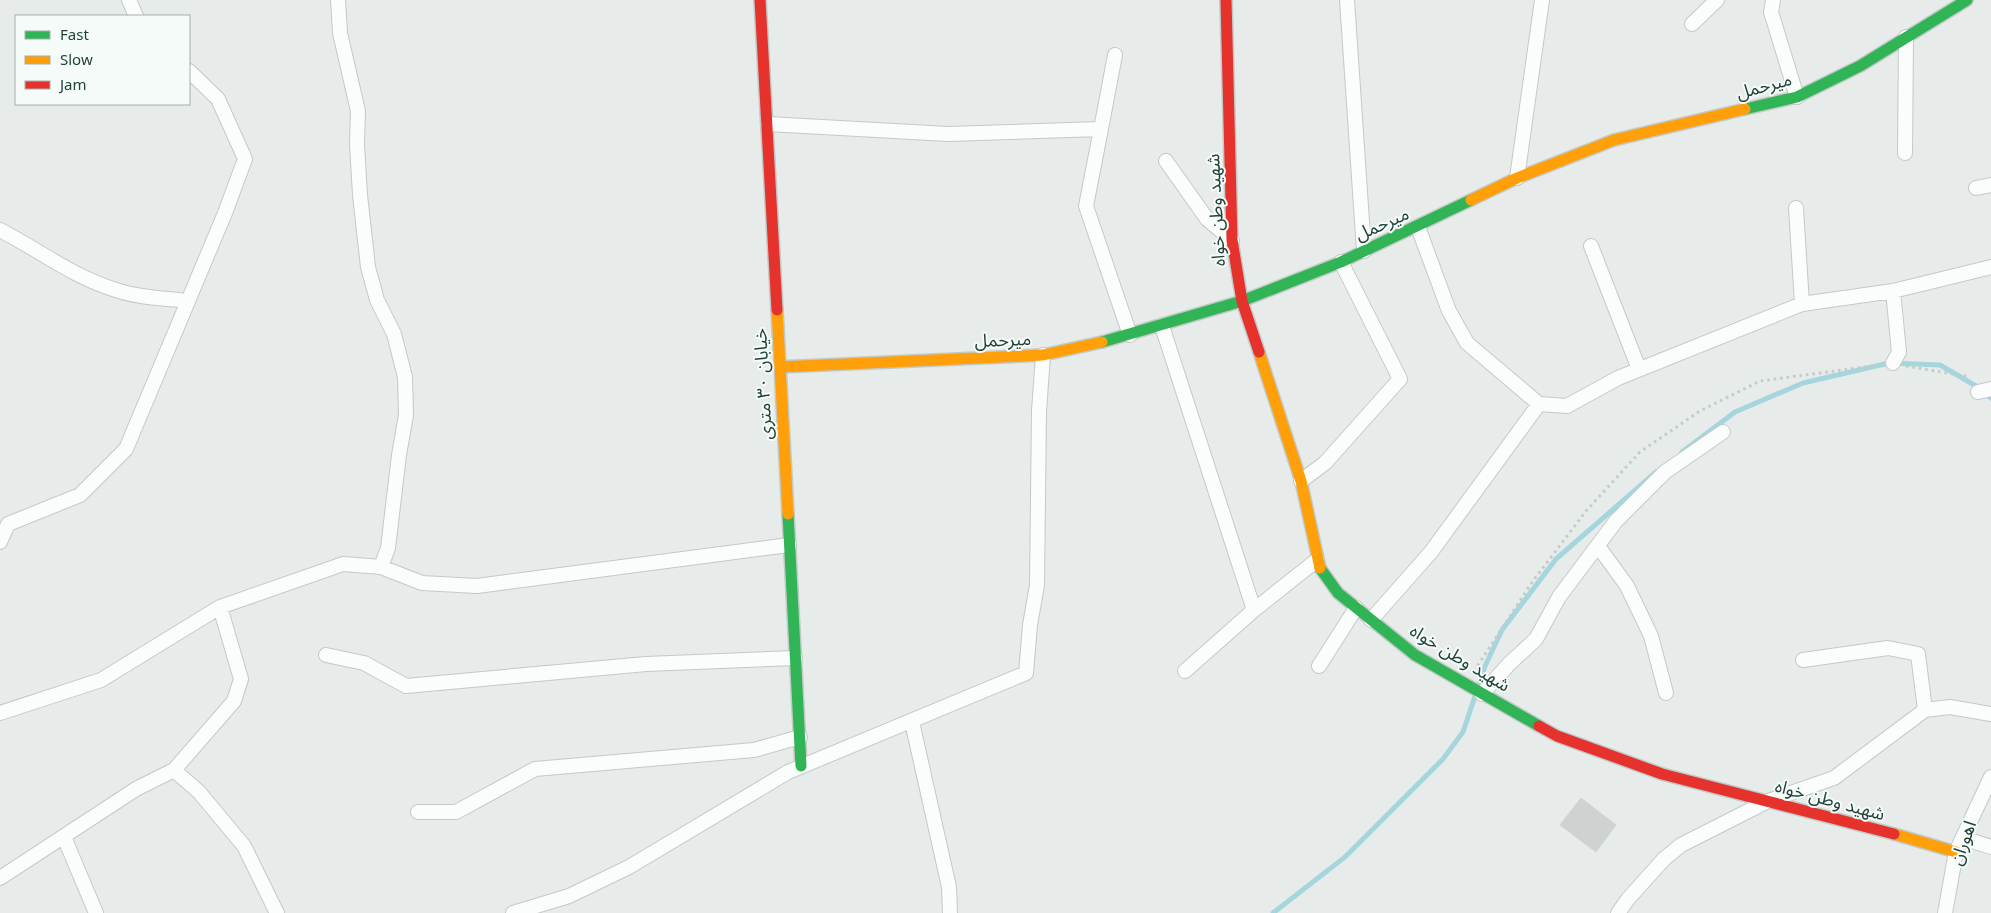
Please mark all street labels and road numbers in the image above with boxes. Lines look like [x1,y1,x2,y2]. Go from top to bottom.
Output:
street label: میرحمل [1733,66,1794,104]
street label: شهید وطن خواه [1200,153,1230,267]
street label: میرحمل [1351,201,1412,246]
street label: میرحمل [974,326,1032,352]
street label: خیابان ۳۰ متری [747,328,777,441]
street label: شهید وطن خواه [1406,618,1515,697]
street label: شهید وطن خواه [1773,773,1888,825]
street label: اهوران [1943,817,1981,868]

